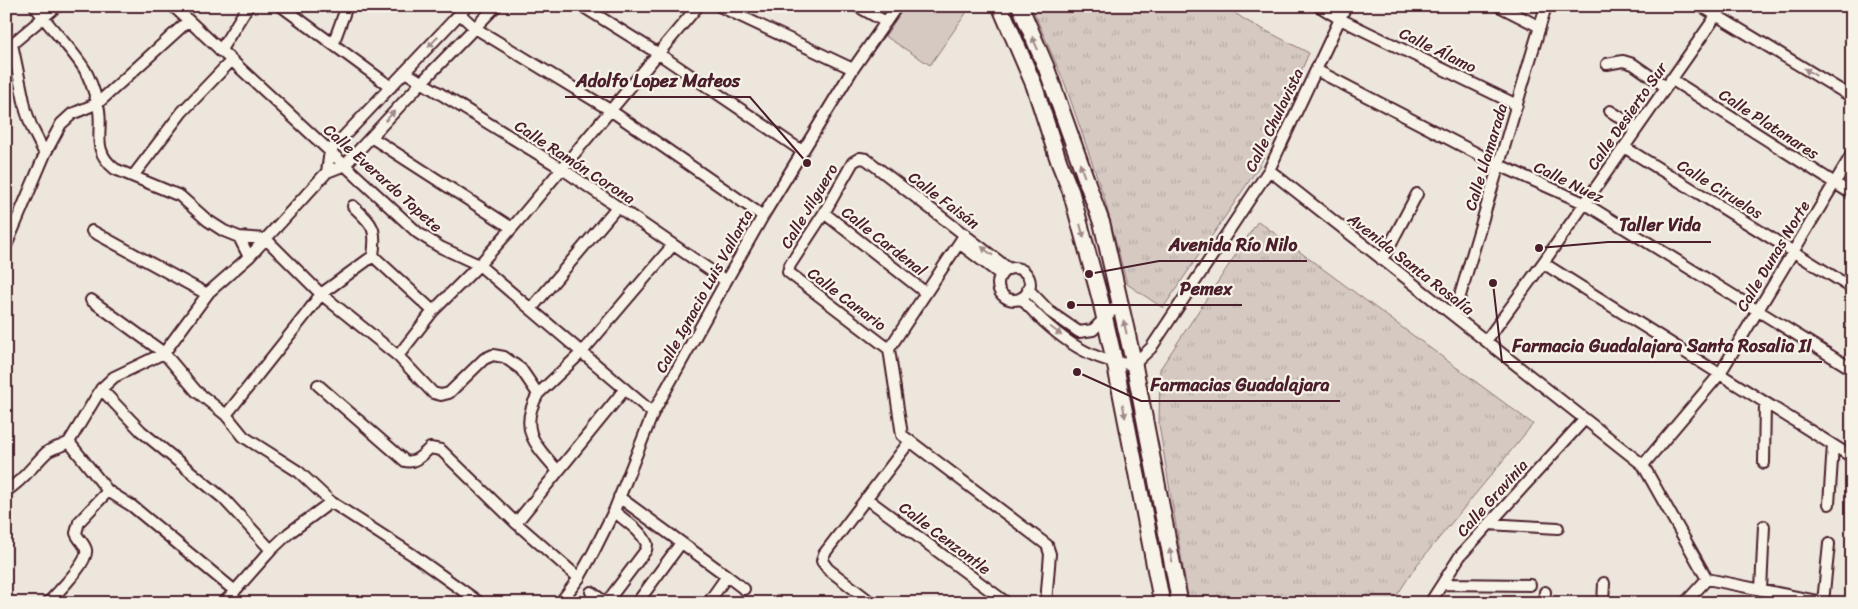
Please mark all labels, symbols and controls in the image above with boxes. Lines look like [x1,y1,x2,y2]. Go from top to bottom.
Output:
street label: Calle Álamo [1394,19,1482,81]
one-way arrow [427,35,439,47]
one-way arrow [1031,36,1039,50]
street label: Calle Desierto Sur [1579,55,1676,176]
street label: Calle Chulavista [1236,63,1312,177]
callout: Adolfo Lopez Mateos [565,64,750,97]
text: Adolfo Lopez Mateos [575,65,741,97]
one-way arrow [1804,68,1817,77]
street label: Calle Platanares [1713,81,1826,168]
street label: Calle Llamarada [1456,100,1516,214]
one-way arrow [384,111,396,123]
street label: Calle Ramón Corona [509,112,641,212]
street label: Calle Everardo Topete [317,116,449,240]
street label: Calle Ciruelos [1671,151,1769,227]
street label: Calle Nuez [1529,152,1609,212]
street label: Calle Jilguero [772,158,846,254]
street label: Calle Faisán [902,163,987,237]
one-way arrow [1078,163,1086,178]
street label: Calle Dunas Norte [1728,194,1818,317]
street label: Calle Cardenal [835,198,933,284]
street label: Calle Ignacio Luis Vallarta [647,204,761,378]
street label: Avenida Santa Rosalía [1340,204,1482,324]
callout: Taller Vida [1608,209,1711,242]
text: Taller Vida [1619,209,1701,241]
one-way arrow [1078,224,1086,239]
callout: Avenida Río Nilo [1159,228,1307,261]
text: Avenida Río Nilo [1168,229,1297,261]
one-way arrow [981,246,994,257]
street label: Calle Canario [801,259,893,339]
callout: Pemex [1170,272,1242,305]
text: Pemex [1180,273,1233,305]
one-way arrow [1121,318,1129,334]
one-way arrow [1049,326,1063,336]
callout: Farmacia Guadalajara Santa Rosalia II [1502,329,1822,362]
text: Farmacia Guadalajara Santa Rosalia II [1511,330,1812,362]
callout: Farmacias Guadalajara [1141,368,1340,401]
text: Farmacias Guadalajara [1150,369,1329,401]
one-way arrow [1121,403,1129,419]
street label: Calle Gravinia [1449,452,1535,544]
street label: Calle Cenzontle [893,493,997,583]
one-way arrow [1166,546,1174,562]

